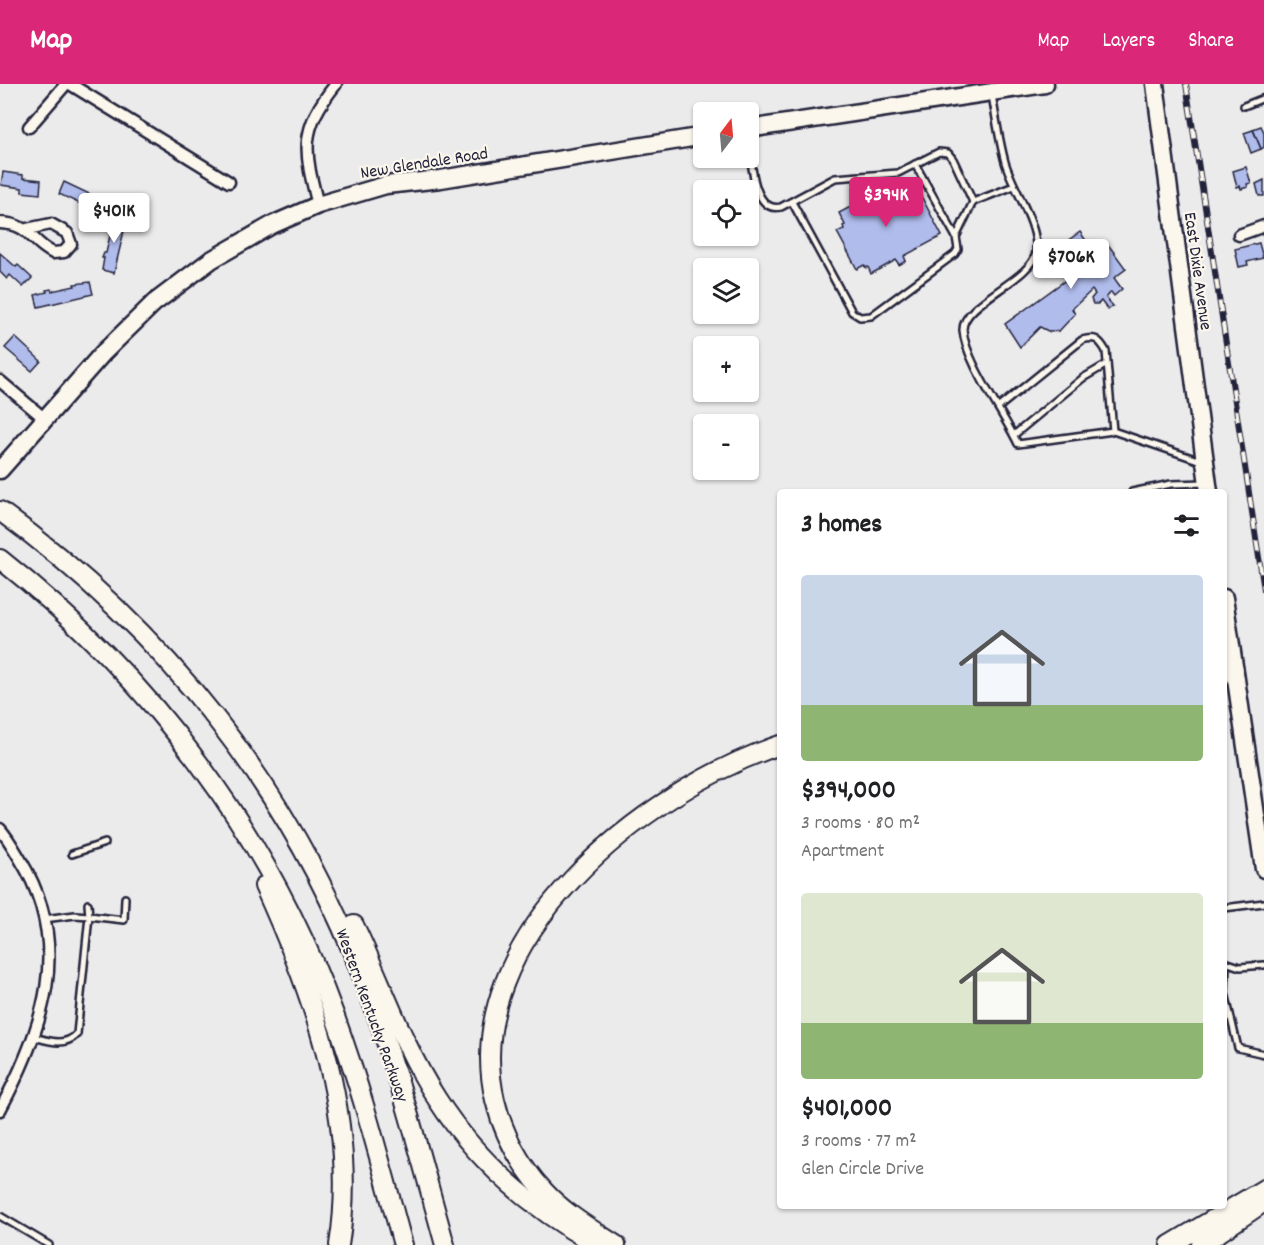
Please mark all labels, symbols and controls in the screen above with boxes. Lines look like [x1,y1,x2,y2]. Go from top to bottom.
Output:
text: Map [30,22,72,62]
text: Map [1038,27,1069,57]
text: Layers [1102,27,1155,57]
text: Share [1188,27,1234,57]
north arrow [693,102,759,168]
map controls [693,102,759,480]
street label: New Glendale Road [359,142,490,187]
pin: $394K [844,177,928,228]
button: locate [693,180,759,246]
text: $394K [863,182,909,210]
pin: $401K [72,193,156,244]
text: $401K [93,198,135,226]
street label: East Dixie Avenue [1176,211,1217,332]
pin: $706K [1029,239,1113,290]
text: $706K [1047,244,1095,272]
button: layers [693,258,759,324]
button: + [693,336,759,402]
button: − [693,414,759,480]
text: 3 homes [801,507,882,544]
icon: filters [1170,509,1203,542]
icon: home [948,614,1056,722]
text: $394,000 [801,773,896,810]
text: 3 rooms · 80 m² [801,810,920,838]
text: Apartment [801,838,884,866]
street label: Western Kentucky Parkway [328,926,414,1107]
icon: home [948,932,1056,1040]
text: $401,000 [801,1091,892,1128]
text: 3 rooms · 77 m² [801,1128,917,1156]
text: Glen Circle Drive [801,1156,924,1184]

